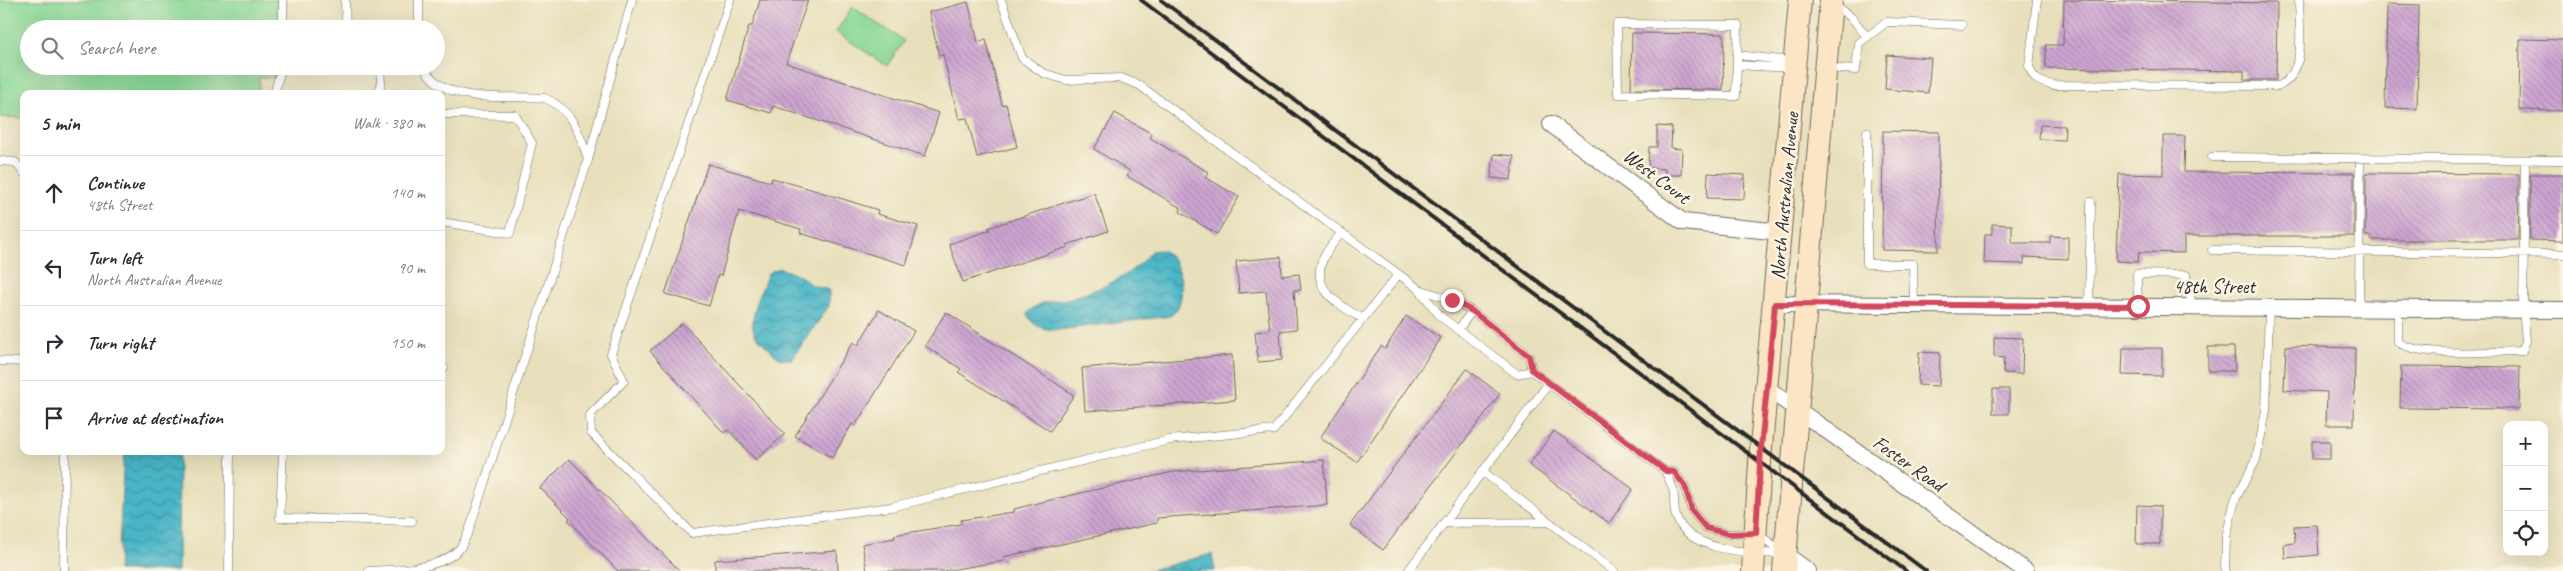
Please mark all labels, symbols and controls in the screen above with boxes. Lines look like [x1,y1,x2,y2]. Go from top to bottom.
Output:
search box [20,20,445,75]
icon: search [38,34,66,62]
text: Search here [78,36,155,60]
text: 5 min [40,110,80,136]
street label: North Australian Avenue [1765,110,1804,281]
text: Walk · 380 m [353,113,425,133]
street label: West Court [1618,143,1697,211]
text: Continue [87,171,144,195]
icon: ahead [40,179,68,207]
text: 140 m [391,183,425,203]
text: 48th Street [87,195,152,215]
text: Turn left [87,246,142,270]
icon: left [40,254,68,282]
text: 90 m [398,258,425,278]
text: North Australian Avenue [87,270,221,290]
street label: 48th Street [2173,274,2257,299]
route end [1441,289,1464,312]
route start [2127,295,2150,318]
icon: right [40,329,68,357]
text: Turn right [87,331,154,355]
text: 150 m [391,333,425,353]
icon: arrive [40,404,68,432]
text: Arrive at destination [87,406,223,430]
map controls [2503,421,2548,556]
button: + [2503,421,2548,466]
street label: Foster Road [1868,430,1952,499]
button: − [2503,466,2548,511]
button: locate [2503,511,2548,556]

